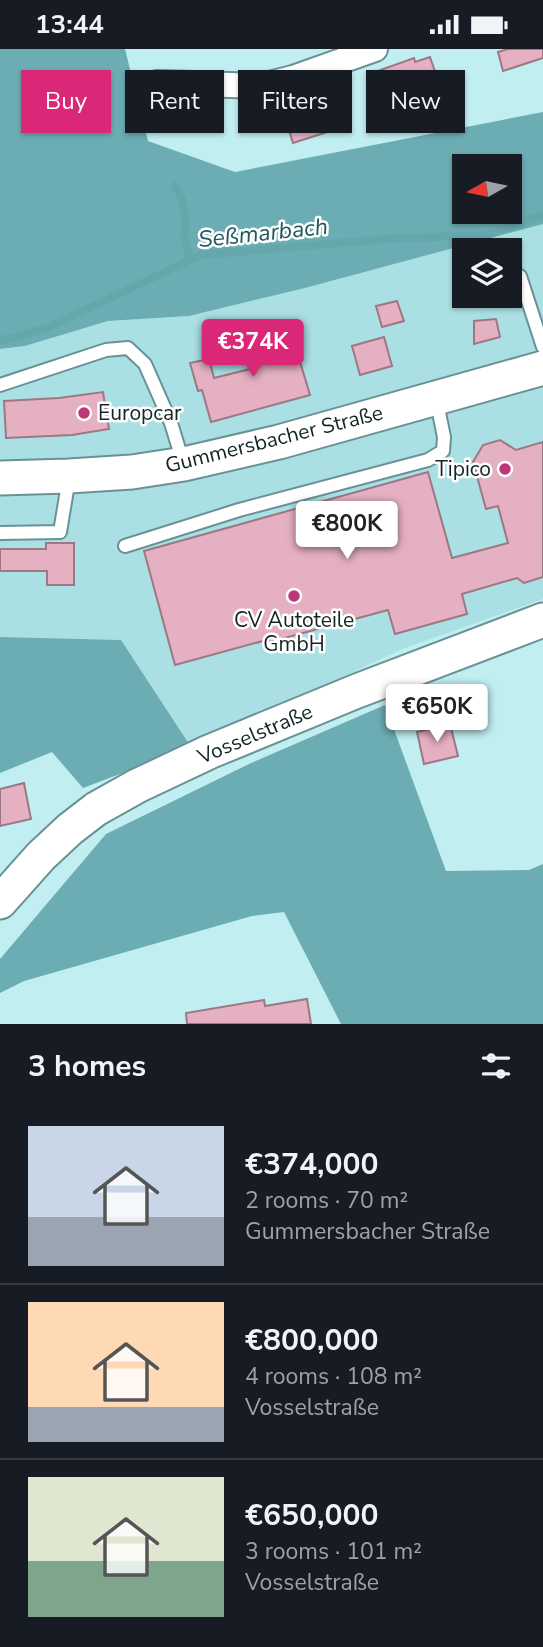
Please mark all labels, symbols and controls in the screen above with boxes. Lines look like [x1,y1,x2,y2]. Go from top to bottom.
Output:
text: 13:44 [35,7,104,42]
chip: Buy [21,70,111,133]
chip: Rent [125,70,224,133]
chip: Filters [238,70,352,133]
chip: New [366,70,465,133]
north arrow [452,154,522,224]
map controls [452,154,522,308]
water label: Seßmarbach [197,211,329,255]
button: layers [452,238,522,308]
pin: €374K [204,319,302,379]
text: €374K [218,326,288,357]
street label: Gummersbacher Straße [162,398,386,480]
place label: Europcar [98,399,182,427]
marker: Europcar [76,405,92,421]
place label: Tipico [435,455,491,483]
marker: Tipico [497,461,513,477]
pin: €800K [298,501,396,561]
text: €800K [312,508,382,539]
marker: CV Autoteile GmbH [286,588,302,604]
place label: CV Autoteile GmbH [234,606,354,658]
pin: €650K [388,685,486,744]
text: €650K [402,691,472,722]
street label: Vosselstraße [192,697,317,771]
text: 3 homes [28,1046,146,1087]
icon: filters [477,1047,515,1085]
text: €374,000 [245,1144,378,1185]
icon: home [84,1154,168,1238]
text: 2 rooms · 70 m² [245,1185,408,1216]
text: Gummersbacher Straße [245,1216,490,1247]
text: €800,000 [245,1320,378,1361]
icon: home [84,1330,168,1414]
text: 4 rooms · 108 m² [245,1361,422,1392]
text: Vosselstraße [245,1392,379,1423]
text: €650,000 [245,1495,378,1536]
icon: home [84,1505,168,1589]
text: 3 rooms · 101 m² [245,1536,422,1567]
text: Vosselstraße [245,1567,379,1598]

